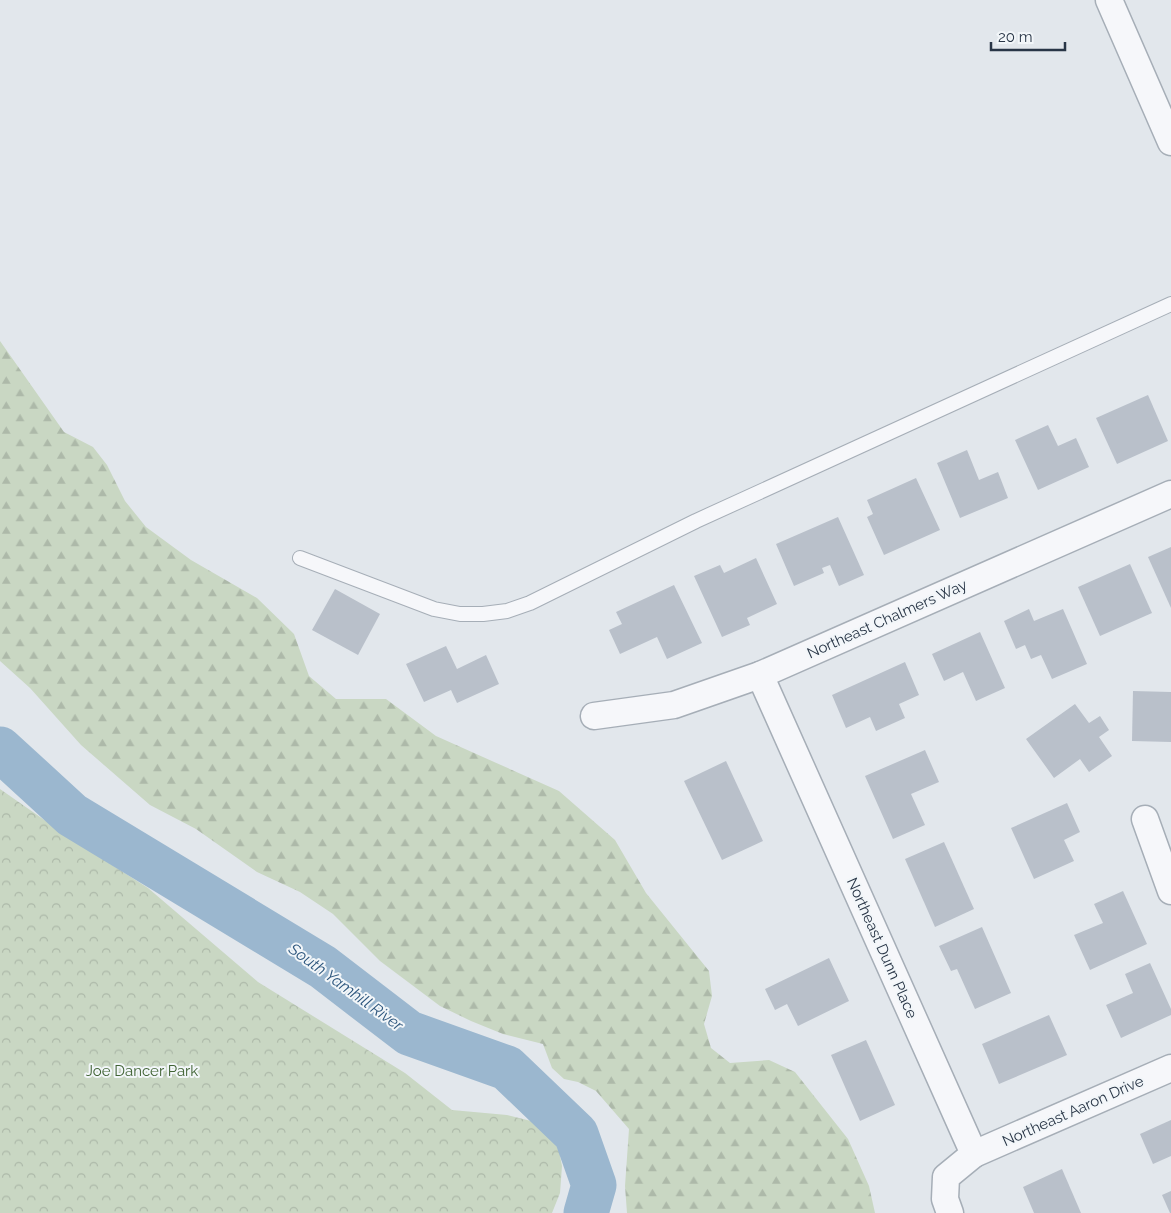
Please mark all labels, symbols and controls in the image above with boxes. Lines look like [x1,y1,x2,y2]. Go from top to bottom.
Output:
scale bar [991,20,1065,52]
text: 20 m [998,28,1033,46]
street label: Northeast Chalmers Way [804,576,970,662]
street label: Northeast Dunn Place [843,875,921,1021]
water label: South Yamhill River [284,939,407,1035]
park label: Joe Dancer Park [86,1062,198,1080]
street label: Northeast Aaron Drive [1000,1072,1147,1150]

